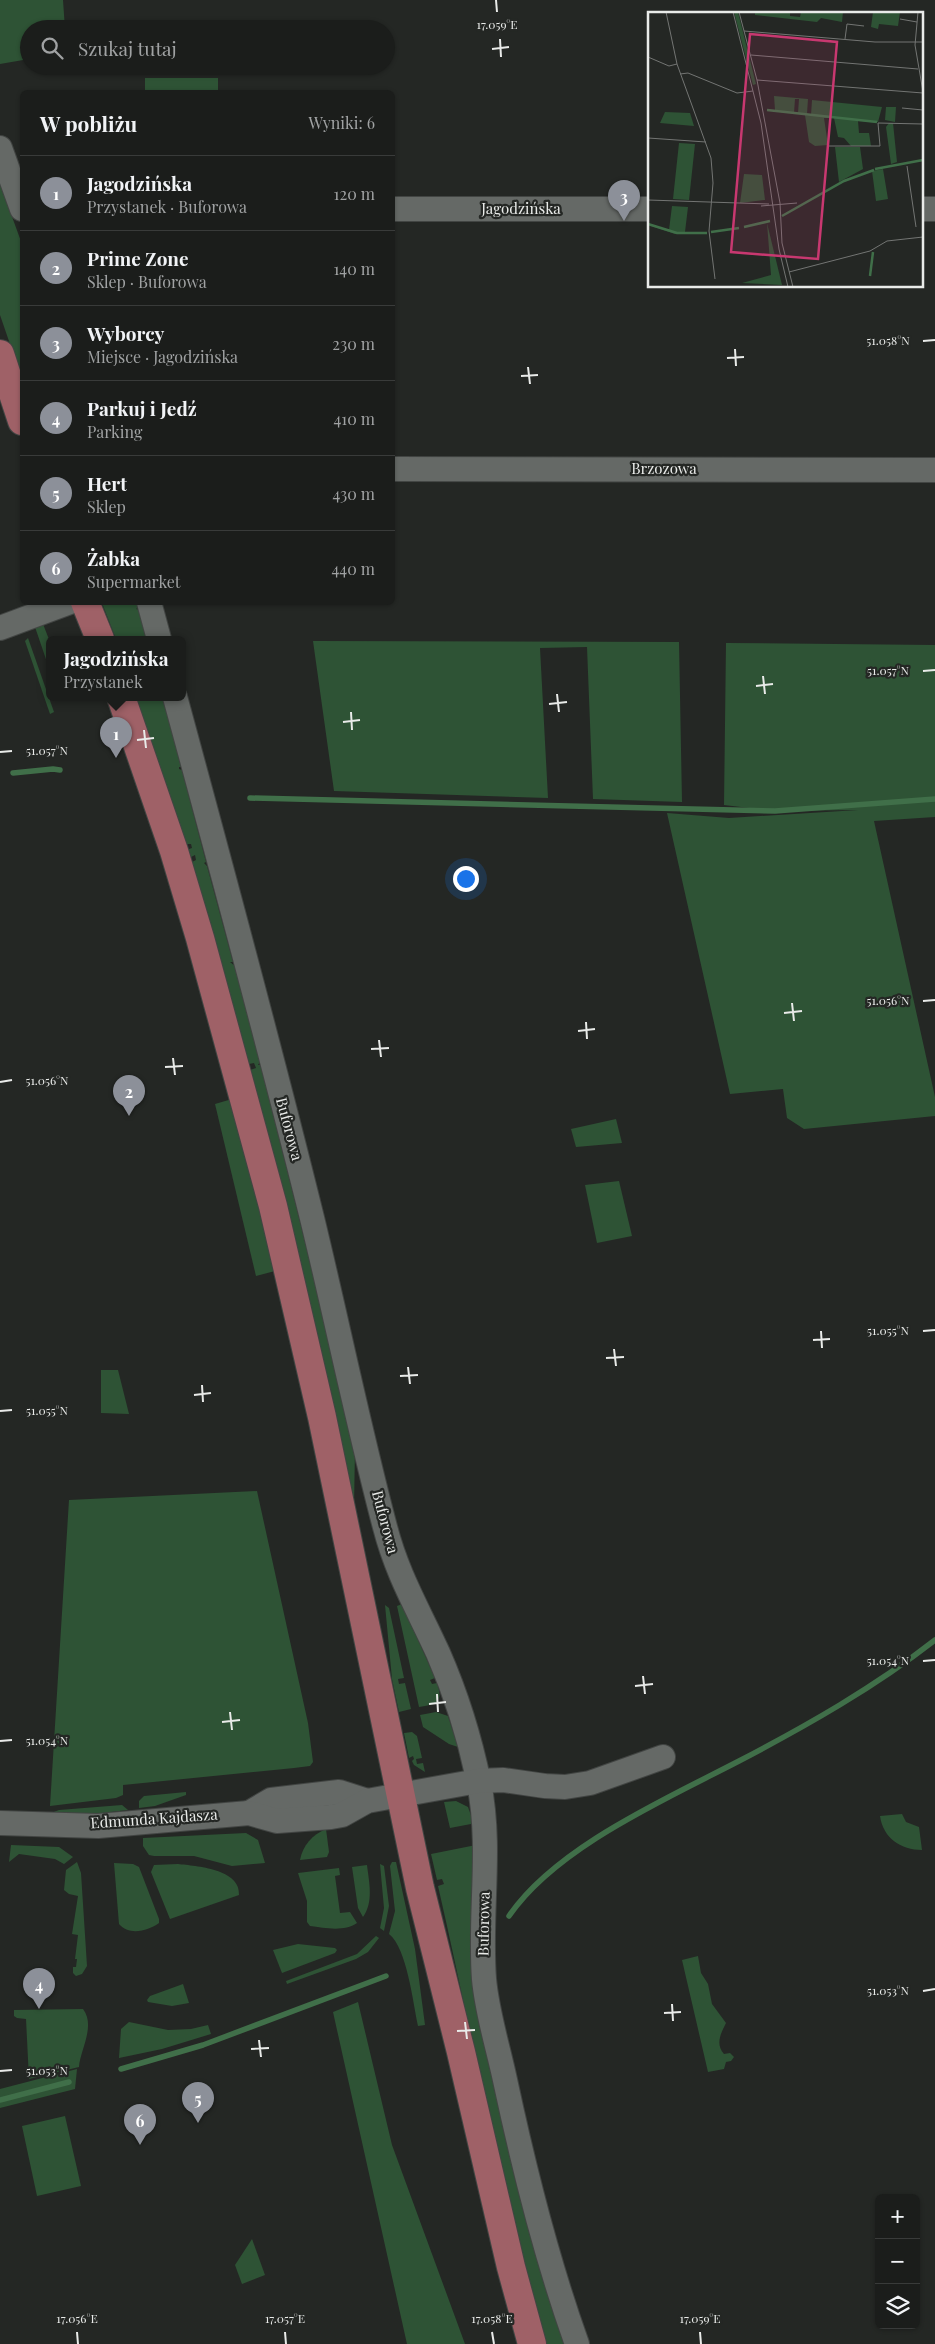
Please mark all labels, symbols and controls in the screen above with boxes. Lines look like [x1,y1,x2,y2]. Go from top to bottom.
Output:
inset map [648,12,922,288]
text: 17.059°E [476,16,518,32]
search box [20,20,395,75]
icon: search [38,34,66,62]
text: Szukaj tutaj [78,35,177,61]
text: W pobliżu [40,109,137,137]
text: Wyniki: 6 [309,112,375,133]
text: Jagodzińska [87,170,192,196]
pin: 3 [608,180,640,221]
text: 1 [53,183,59,204]
text: 120 m [334,183,375,204]
text: Przystanek · Buforowa [87,196,247,217]
street label: Jagodzińska [480,198,561,218]
text: Prime Zone [87,245,189,271]
text: 2 [52,258,60,279]
text: 140 m [333,258,375,279]
text: Sklep · Buforowa [87,271,207,292]
text: Wyborcy [87,320,164,346]
text: 51.058°N [866,332,910,348]
text: 3 [52,333,60,354]
text: 230 m [332,333,375,354]
text: Miejsce · Jagodzińska [87,346,238,367]
text: Parkuj i Jedź [87,395,197,421]
text: 4 [52,408,60,429]
text: 410 m [333,408,375,429]
text: Parking [87,421,142,442]
street label: Brzozowa [631,458,697,478]
text: Hert [87,470,127,496]
text: 5 [52,483,60,504]
text: 430 m [332,483,375,504]
text: Sklep [87,496,126,517]
text: Żabka [87,545,140,571]
text: 6 [52,558,60,579]
text: 440 m [331,558,375,579]
text: Supermarket [87,571,181,592]
popup [46,636,186,701]
text: Jagodzińska [63,645,169,671]
text: 51.057°N [867,662,910,678]
text: Przystanek [63,671,143,692]
pin: 1 [100,717,132,758]
text: 51.057°N [26,742,69,758]
your location [453,866,479,892]
text: 51.056°N [866,992,910,1008]
text: 51.056°N [25,1072,69,1088]
pin: 2 [113,1075,145,1116]
street label: Buforowa [272,1095,308,1163]
text: 51.055°N [867,1322,910,1338]
text: 51.055°N [26,1402,69,1418]
street label: Buforowa [368,1488,404,1556]
text: 51.054°N [867,1652,910,1668]
text: 51.054°N [26,1732,69,1748]
street label: Edmunda Kajdasza [90,1804,219,1832]
street label: Buforowa [472,1891,494,1956]
pin: 4 [23,1968,55,2009]
text: 51.053°N [867,1982,910,1998]
text: 51.053°N [26,2062,69,2078]
pin: 5 [182,2082,214,2123]
pin: 6 [124,2104,156,2145]
map controls [875,2194,920,2329]
button: + [875,2194,920,2239]
button: − [875,2239,920,2284]
button: layers [875,2284,920,2329]
text: 17.056°E [56,2310,98,2326]
text: 17.057°E [265,2310,305,2326]
text: 17.058°E [471,2310,513,2326]
text: 17.059°E [679,2310,721,2326]

